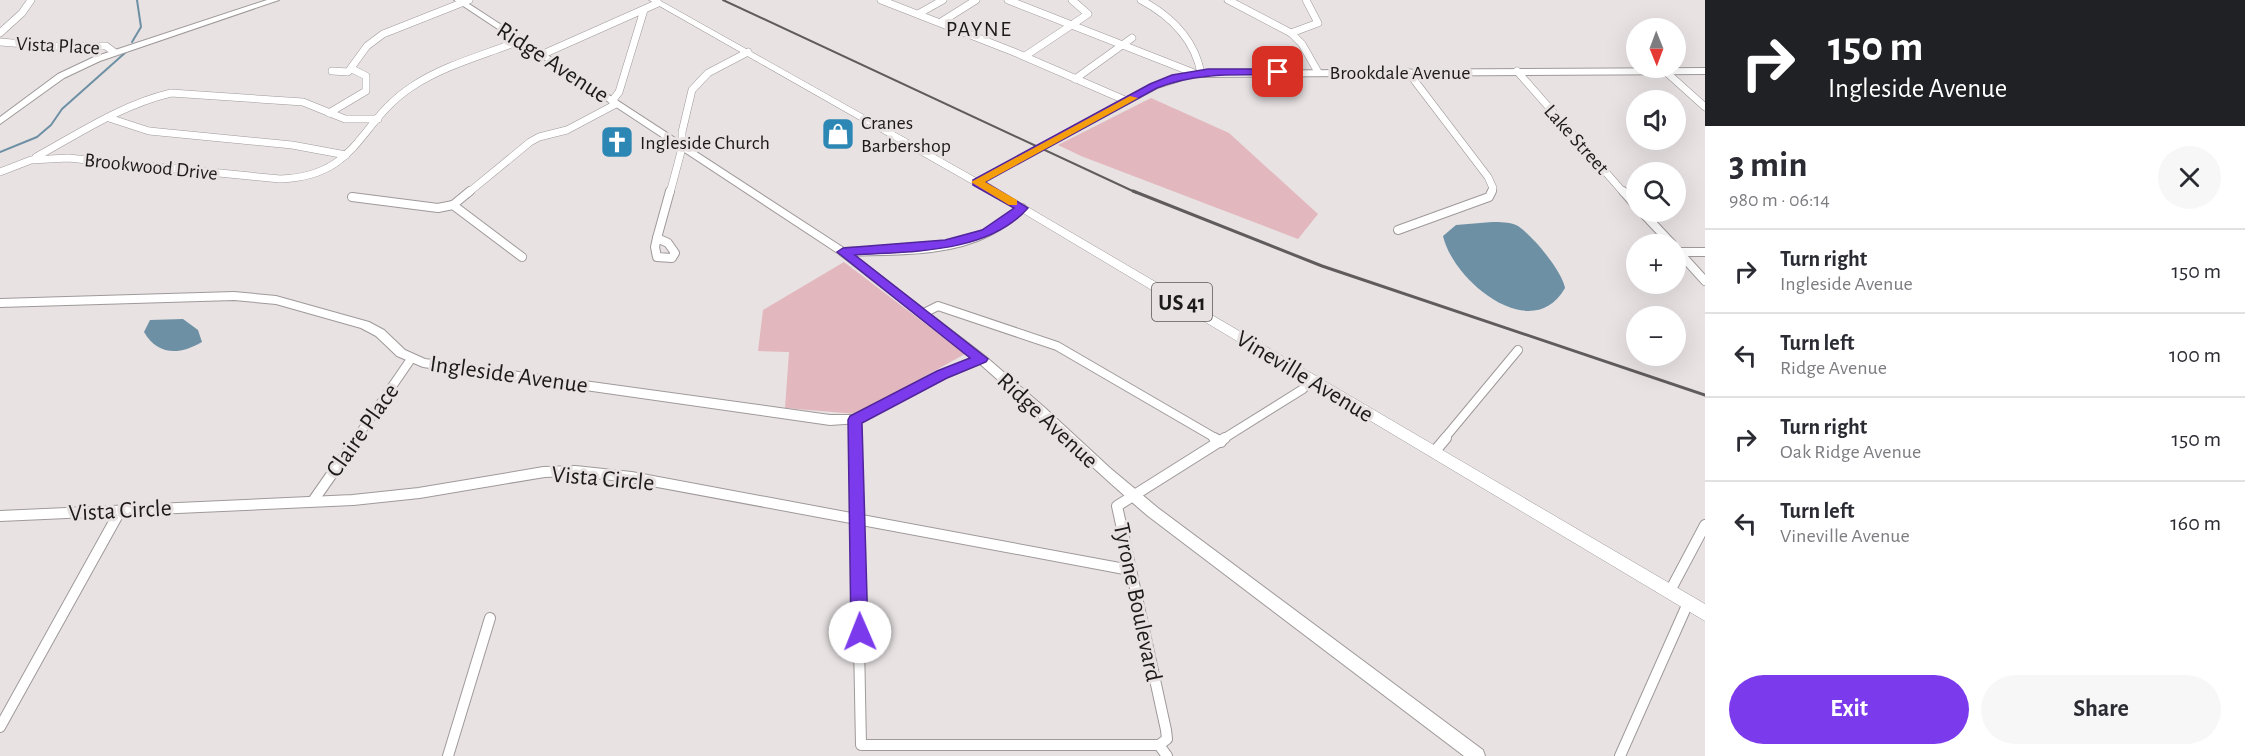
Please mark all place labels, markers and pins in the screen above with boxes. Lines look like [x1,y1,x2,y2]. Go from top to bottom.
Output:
pin [1252,46,1303,97]
place label: Cranes Barbershop [861,113,951,156]
shop icon: Cranes Barbershop [820,116,856,152]
church icon: Ingleside Church [599,124,635,160]
place label: Ingleside Church [640,133,770,153]

